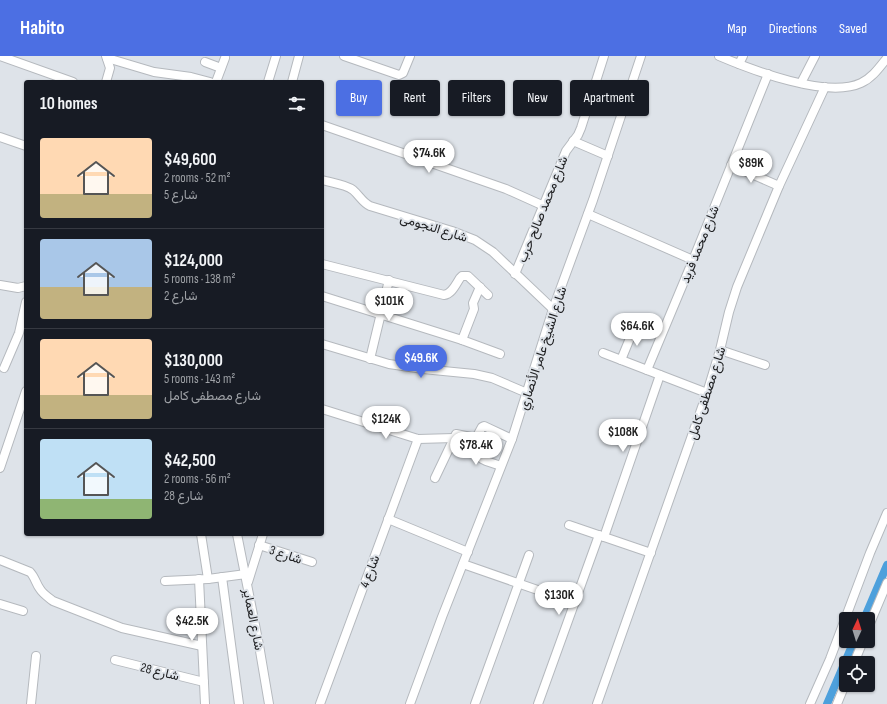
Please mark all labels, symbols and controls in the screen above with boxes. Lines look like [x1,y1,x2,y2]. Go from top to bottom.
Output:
text: Habito [20,17,64,40]
text: Map [727,20,747,37]
text: Directions [769,20,817,37]
text: Saved [839,20,867,37]
chip: Buy [336,80,382,116]
chip: Rent [390,80,440,116]
chip: Filters [448,80,505,116]
chip: New [513,80,562,116]
chip: Apartment [570,80,649,116]
icon: filters [286,93,308,115]
text: 10 homes [40,94,97,114]
pin: $74.6K [396,140,462,174]
text: $74.6K [413,145,445,161]
text: $49,600 [164,150,217,170]
pin: $89K [727,150,775,184]
icon: home [72,154,120,202]
street label: شارع محمد صالح حرب [514,154,573,265]
text: $89K [738,155,764,171]
text: 2 rooms · 52 m² [164,170,231,186]
text: شارع 5 [164,187,197,203]
street label: شارع محمد فريد [677,203,724,286]
street label: شارع النجومى [398,210,469,247]
text: $124,000 [164,251,223,271]
icon: home [72,255,120,303]
text: 5 rooms · 138 m² [164,271,235,287]
street label: شارع الشيخ عامر الأنصاري [515,285,572,413]
text: شارع 2 [164,288,198,304]
pin: $101K [361,288,417,322]
text: $101K [374,293,404,309]
pin: $64.6K [604,313,670,347]
text: $64.6K [620,318,654,334]
pin: $49.6K [388,345,454,379]
street label: شارع مصطفى كامل [684,345,730,442]
text: $49.6K [404,350,438,366]
text: $130,000 [164,351,223,371]
icon: home [72,355,120,403]
text: 5 rooms · 143 m² [164,371,235,387]
text: شارع مصطفى كامل [164,388,261,404]
pin: $124K [358,406,414,440]
text: $124K [371,411,401,427]
pin: $108K [595,419,651,453]
text: $108K [608,424,638,440]
pin: $78.4K [443,432,509,466]
text: $78.4K [459,437,493,453]
text: $42,500 [164,451,216,471]
icon: home [72,455,120,503]
text: 2 rooms · 56 m² [164,471,231,487]
text: شارع 28 [164,488,203,504]
street label: شارع 3 [267,542,304,569]
street label: شارع 4 [356,553,384,590]
pin: $130K [531,582,587,616]
street label: شارع العماير [238,586,267,652]
text: $130K [544,587,574,603]
pin: $42.5K [159,608,225,642]
north arrow [839,612,875,648]
map controls [839,612,875,692]
text: $42.5K [175,613,209,629]
button: locate [839,656,875,692]
street label: شارع 28 [139,659,181,685]

